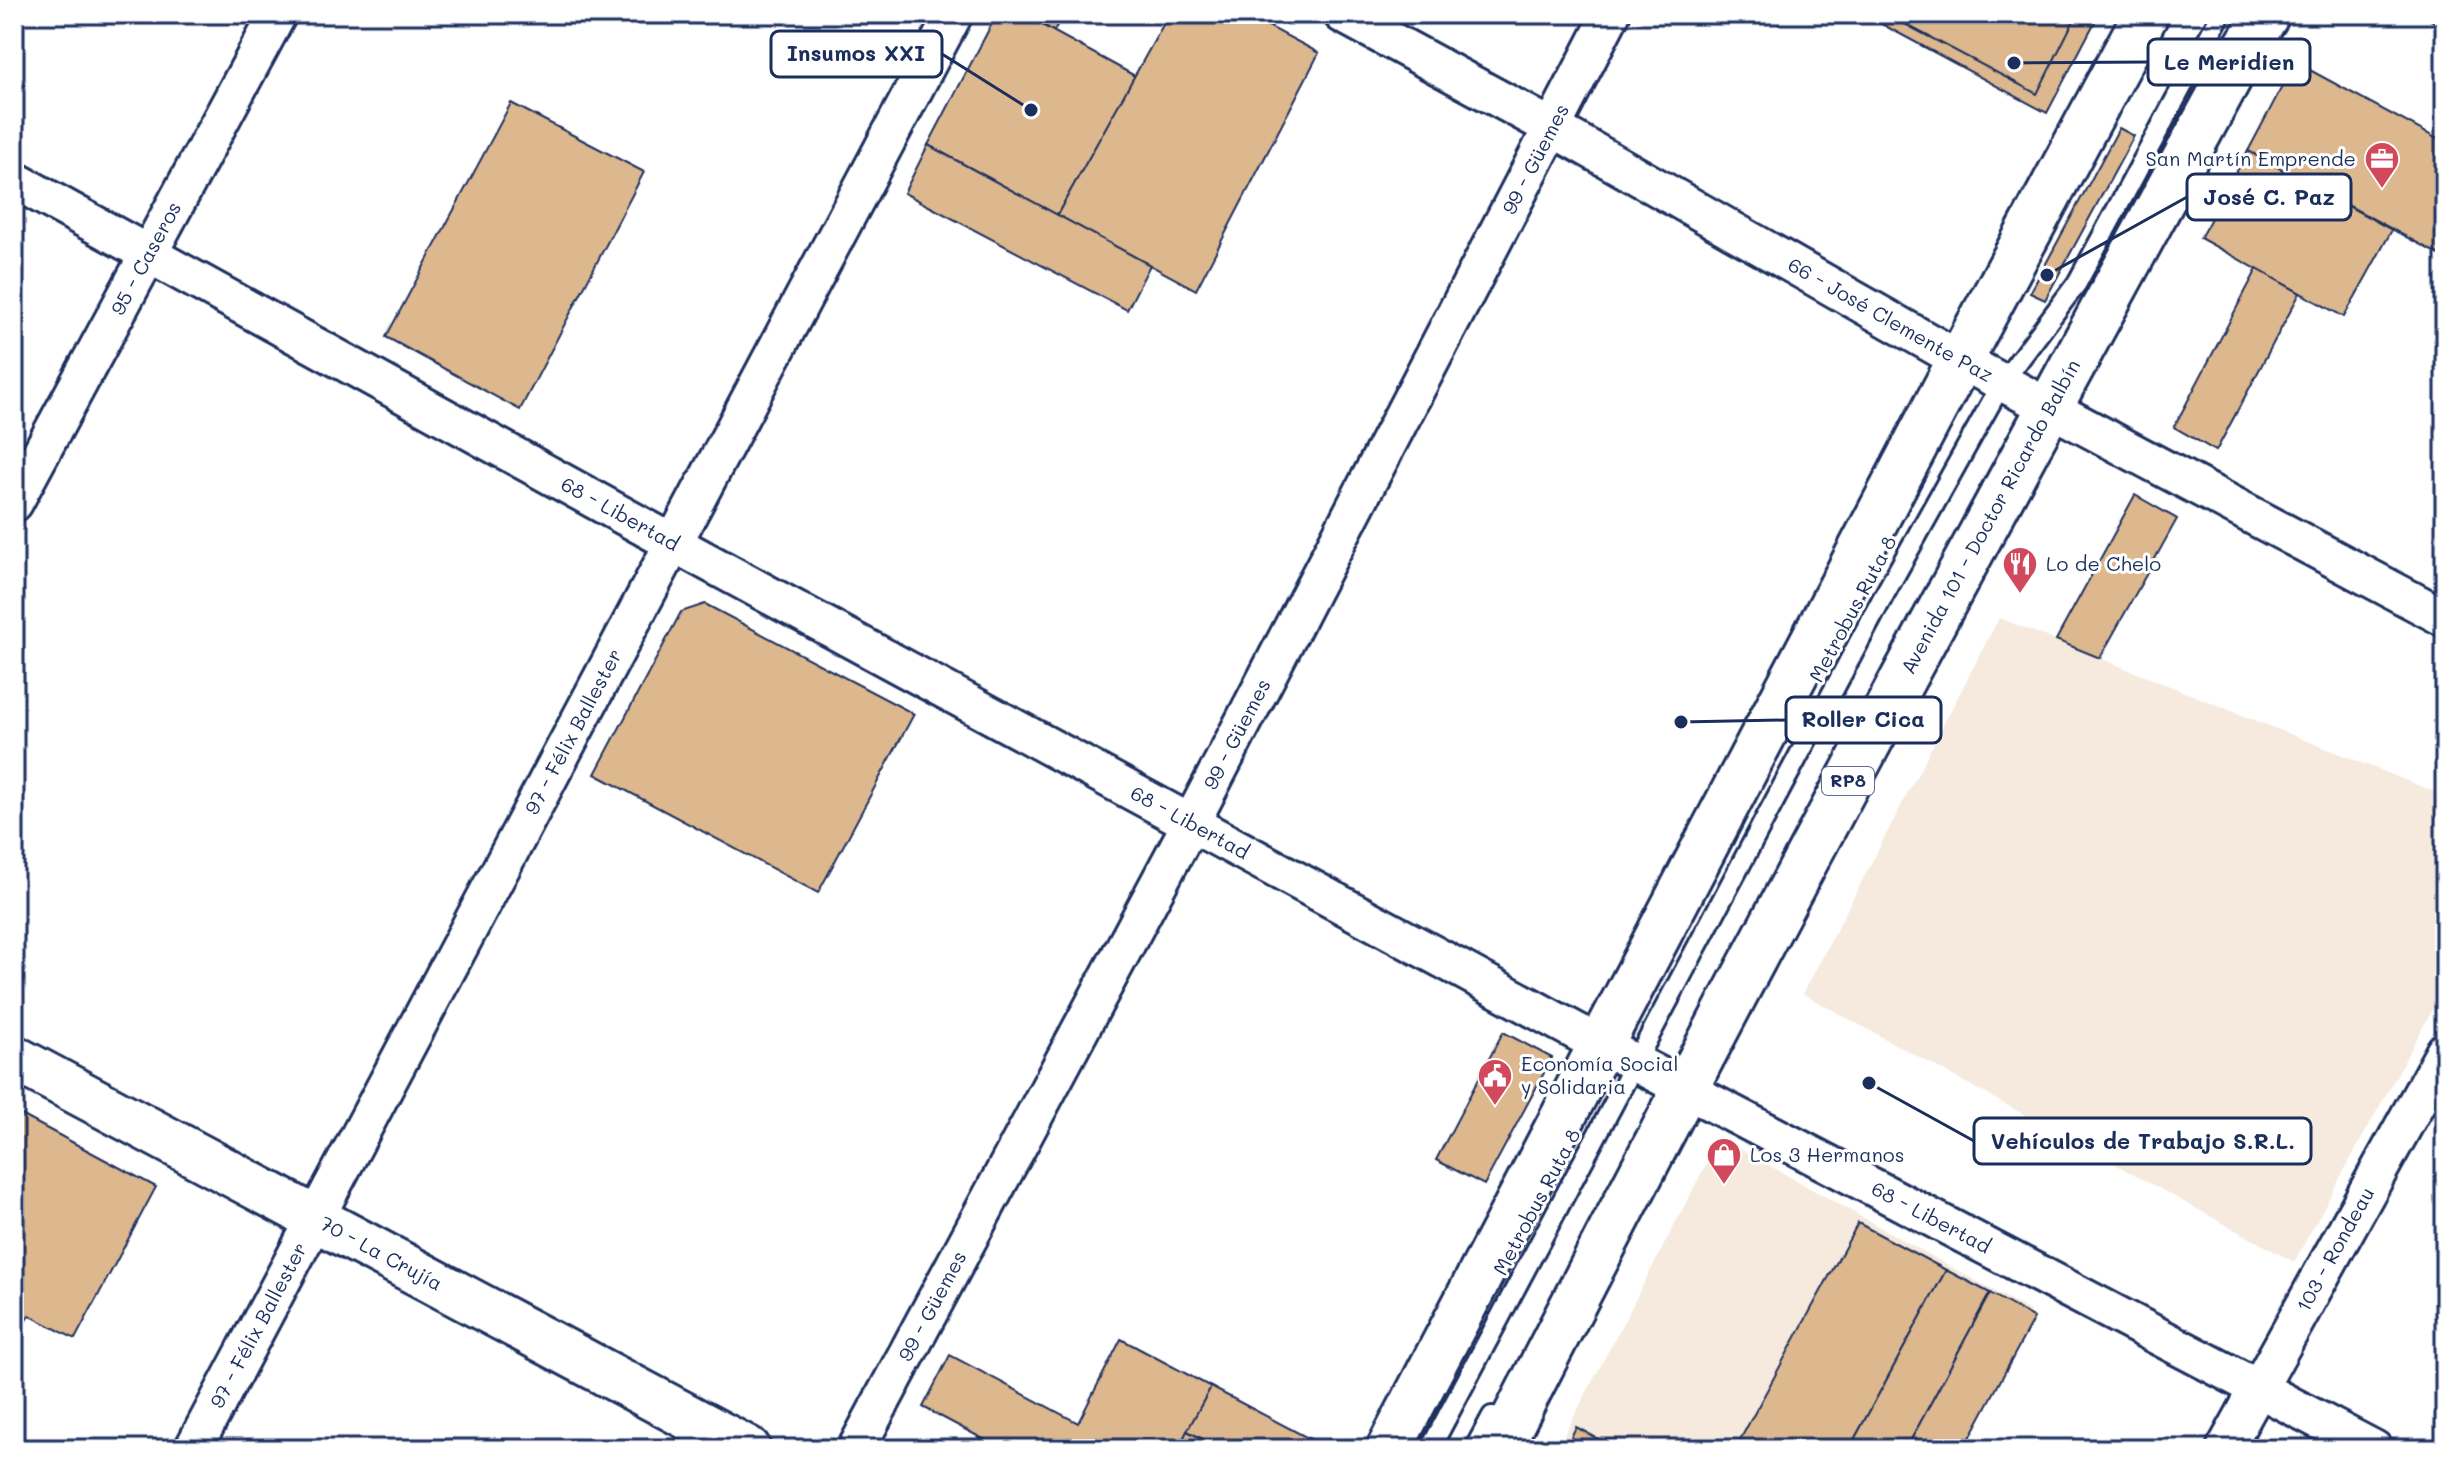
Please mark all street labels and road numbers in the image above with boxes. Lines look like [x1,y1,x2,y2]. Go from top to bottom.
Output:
street label: 99 - Güemes [1495,99,1574,218]
street label: 95 - Caseros [104,197,186,319]
street label: 66 - José Clemente Paz [1784,251,1998,387]
street label: Avenida 101 - Doctor Ricardo Balbín [1894,354,2085,678]
street label: 68 - Libertad [557,470,684,556]
street label: Metrobus Ruta 8 [1803,531,1902,686]
street label: 97 - Félix Ballester [518,644,627,818]
street label: 99 - Güemes [1197,674,1276,794]
road number: RP8 [1822,767,1874,795]
street label: 68 - Libertad [1126,779,1254,864]
street label: Metrobus Ruta 8 [1487,1124,1586,1279]
street label: 68 - Libertad [1867,1175,1996,1259]
street label: 103 - Rondeau [2290,1182,2379,1316]
street label: 70 - La Crujía [316,1210,447,1296]
street label: 97 - Félix Ballester [203,1238,312,1412]
street label: 99 - Güemes [891,1246,972,1365]

